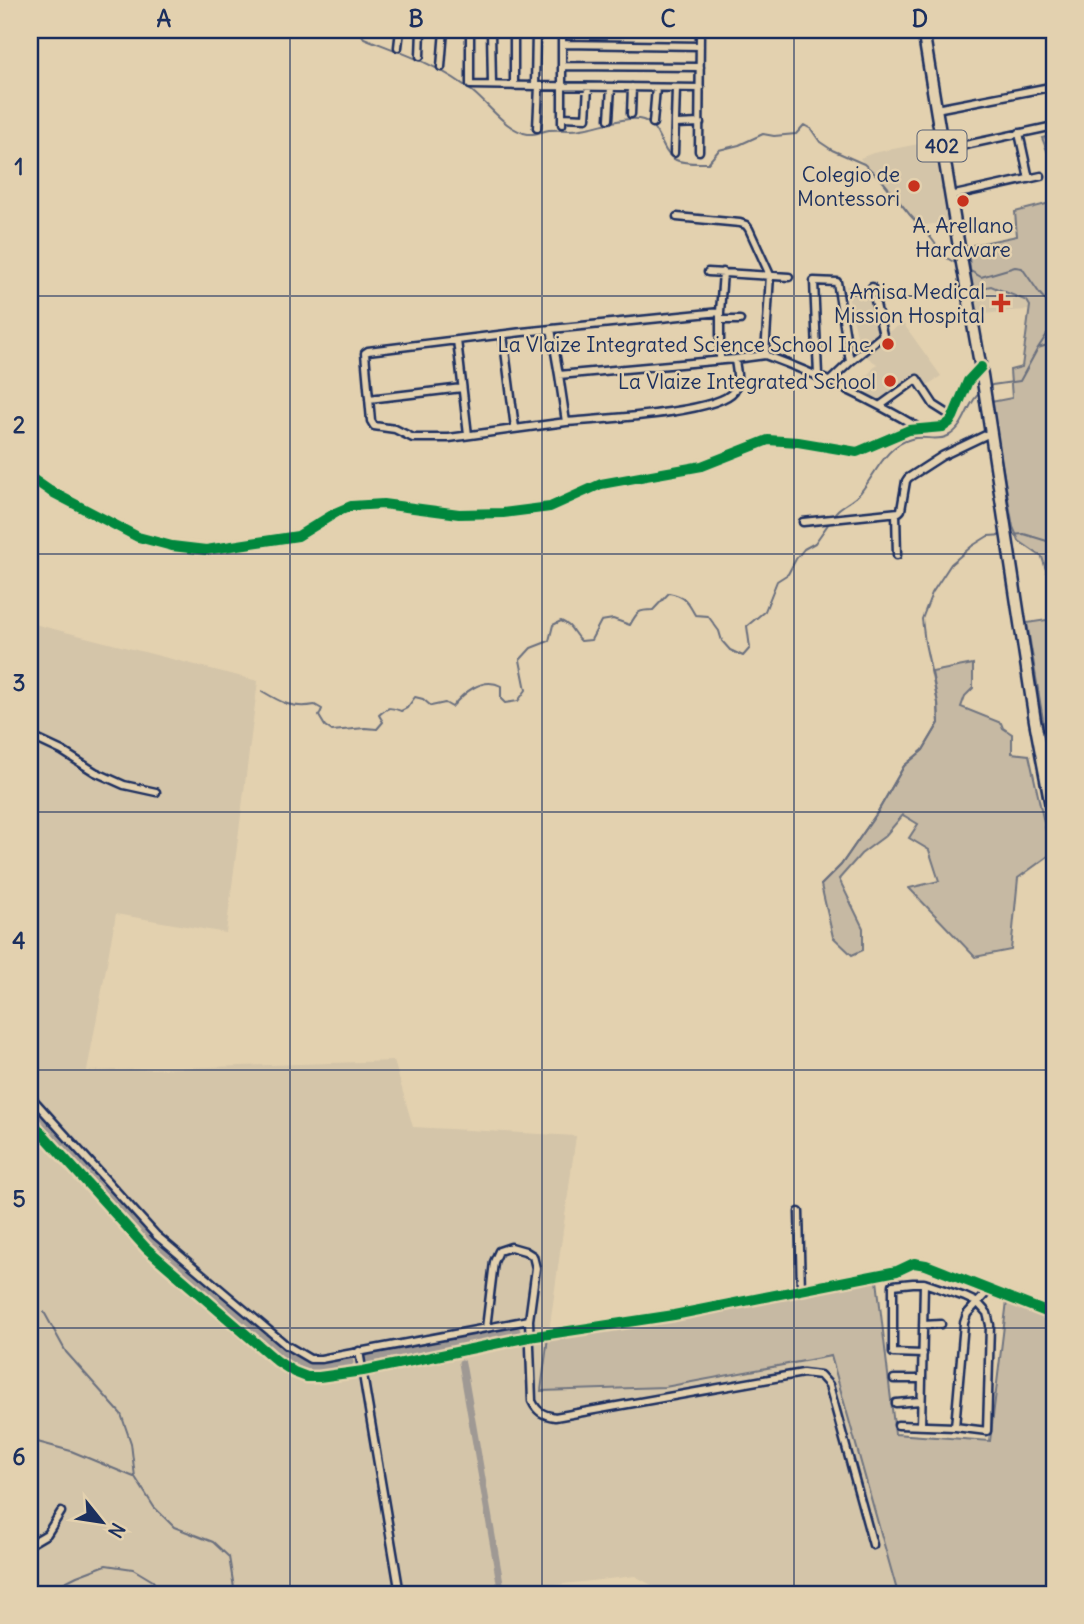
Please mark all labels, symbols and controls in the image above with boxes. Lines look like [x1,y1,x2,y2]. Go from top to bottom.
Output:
text: A [157,4,172,33]
text: B [408,4,424,33]
text: C [660,4,676,33]
text: D [912,4,928,33]
road number: 402 [918,130,967,162]
text: 1 [14,152,24,181]
place label: Colegio de Montessori [797,161,900,212]
marker: Colegio de Montessori [906,178,922,194]
marker: A. Arellano Hardware [955,193,971,209]
place label: A. Arellano Hardware [913,212,1013,263]
place label: Amisa Medical Mission Hospital [834,278,985,329]
marker: Amisa Medical Mission Hospital [991,293,1011,313]
place label: La Vlaize Integrated Science School Inc. [497,331,874,358]
marker: La Vlaize Integrated Science School Inc. [880,336,896,352]
place label: La Vlaize Integrated School [618,368,876,395]
marker: La Vlaize Integrated School [882,373,898,389]
text: 2 [13,410,26,439]
text: 3 [12,668,26,697]
text: 4 [12,926,26,955]
text: 5 [12,1184,26,1213]
text: 6 [12,1442,26,1471]
north arrow [66,1488,136,1558]
text: N [103,1519,130,1542]

